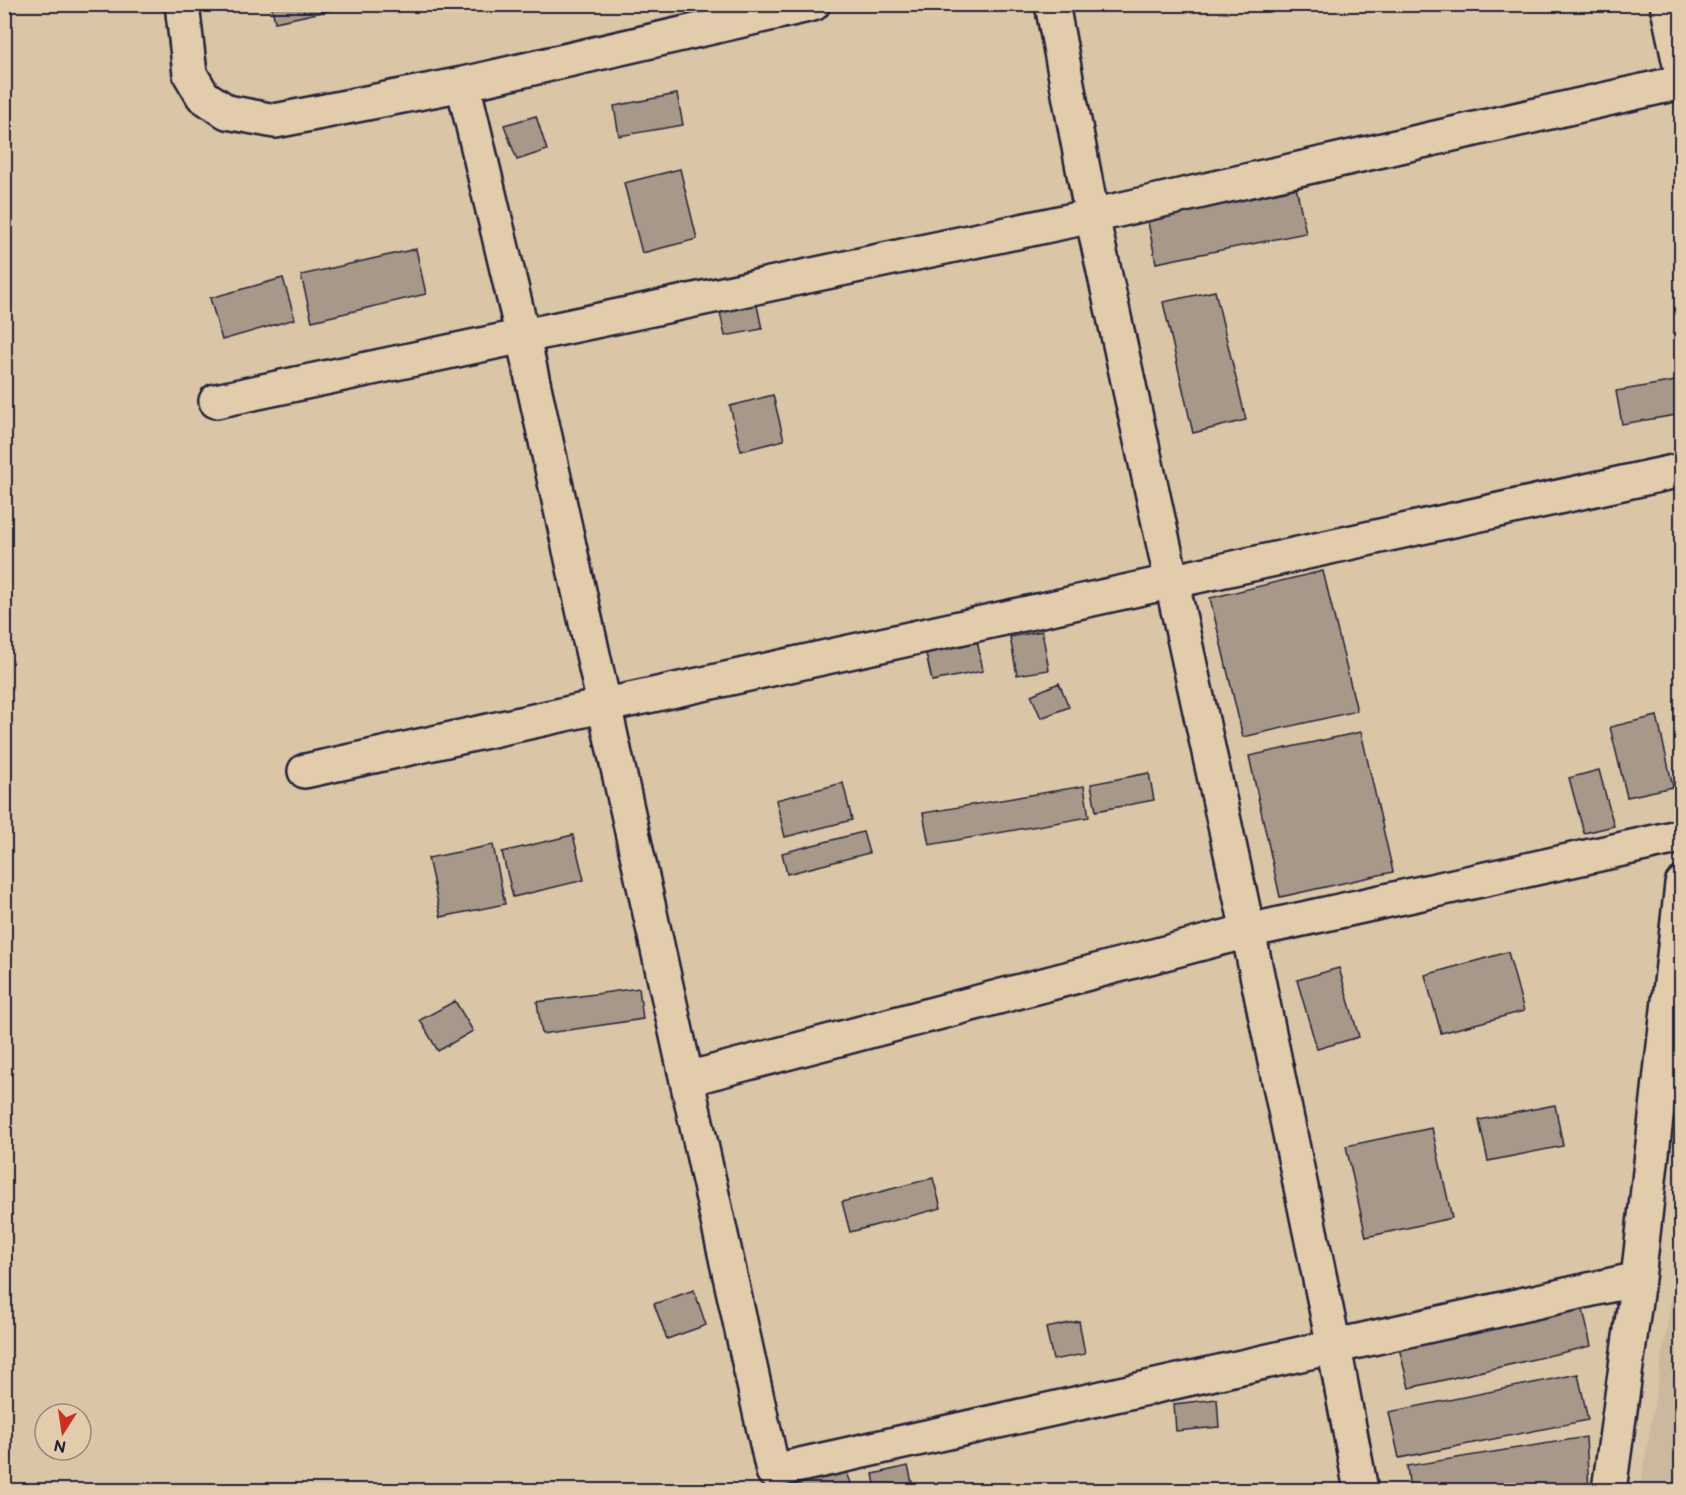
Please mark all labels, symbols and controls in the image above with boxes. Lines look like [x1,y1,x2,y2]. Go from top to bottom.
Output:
north arrow [33,1402,93,1462]
text: N [52,1435,68,1456]

